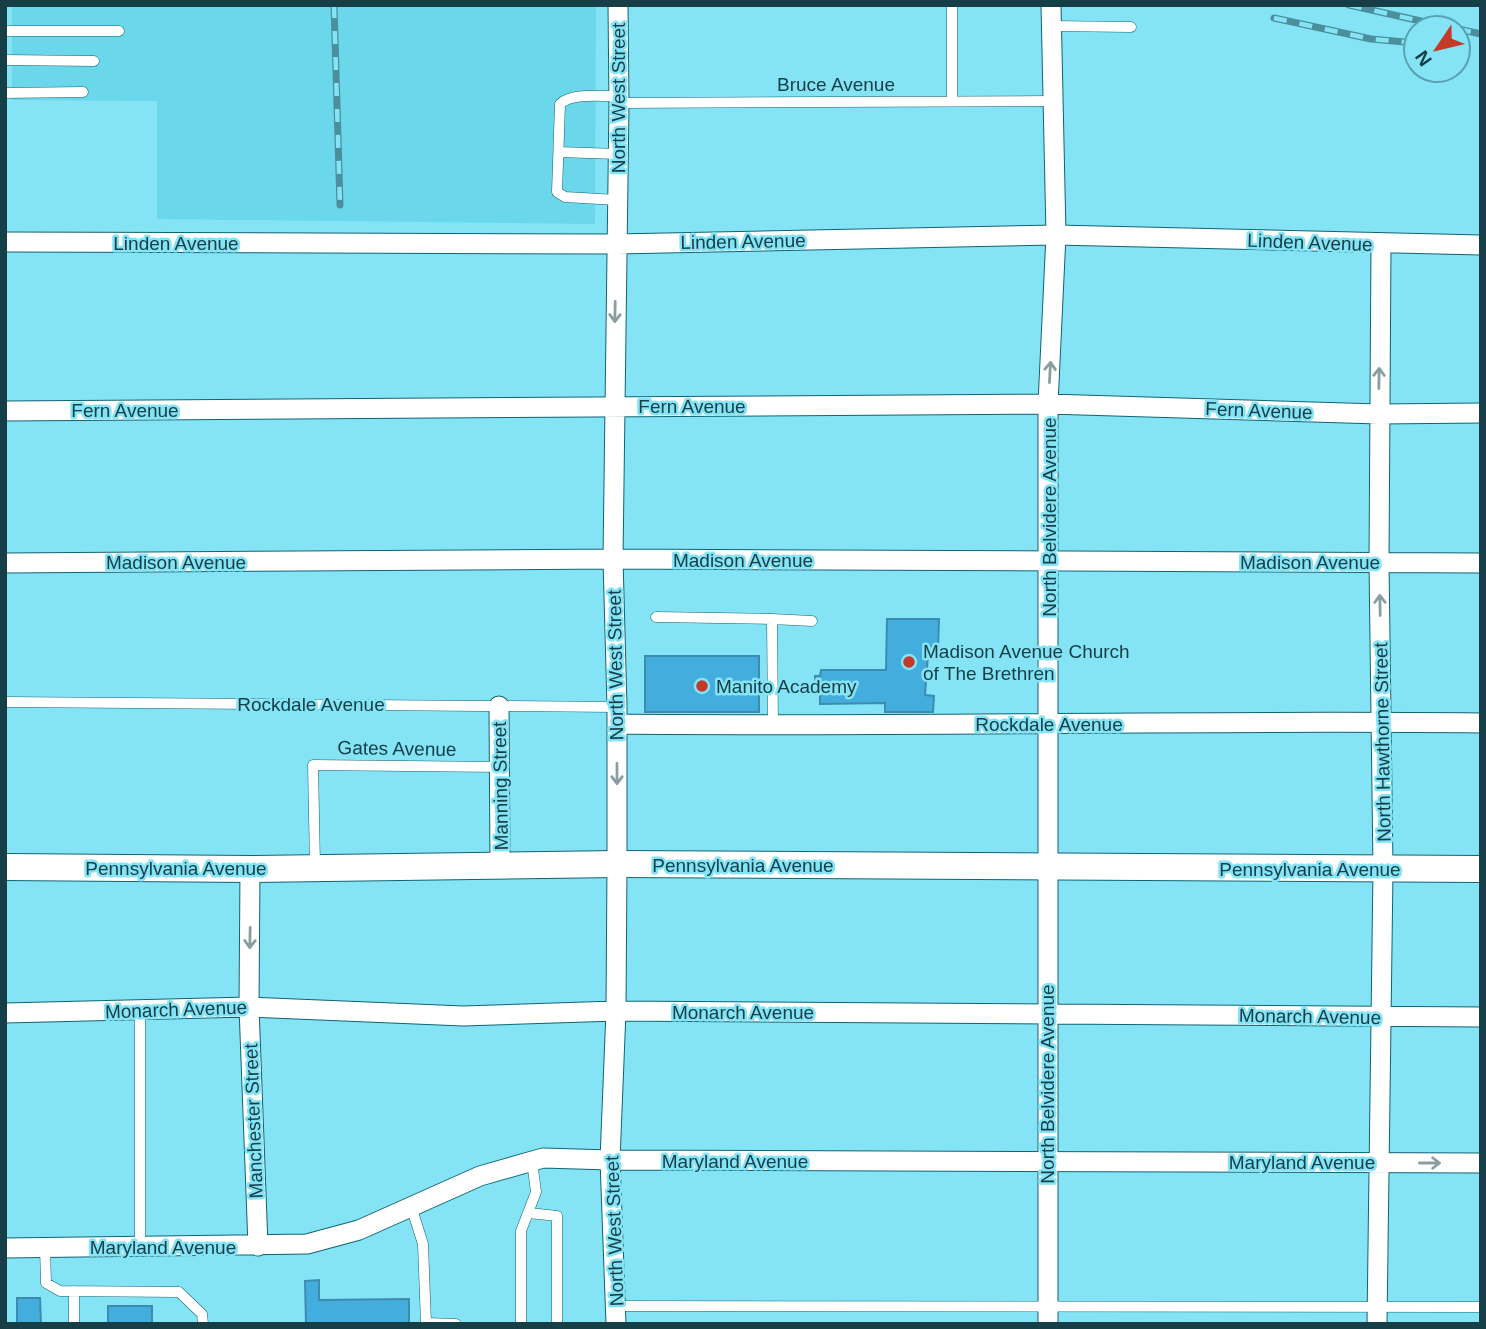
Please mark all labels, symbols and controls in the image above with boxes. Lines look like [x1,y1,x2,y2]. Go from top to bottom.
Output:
north arrow [1402,14,1472,84]
street label: North West Street [608,22,629,173]
text: N [1411,47,1436,70]
street label: Bruce Avenue [777,74,895,95]
street label: Linden Avenue [680,230,806,253]
street label: Linden Avenue [1247,230,1373,255]
street label: Linden Avenue [113,233,239,254]
one-way arrow [608,300,622,323]
one-way arrow [1044,361,1057,383]
one-way arrow [1372,367,1386,390]
street label: Fern Avenue [638,396,746,417]
street label: Fern Avenue [1205,398,1313,423]
street label: Fern Avenue [71,400,179,421]
street label: North Belvidere Avenue [1039,417,1060,617]
street label: Madison Avenue [673,550,813,571]
street label: Madison Avenue [106,552,246,573]
street label: Madison Avenue [1240,552,1380,573]
street label: North West Street [604,589,627,740]
one-way arrow [1373,594,1387,617]
place label: Madison Avenue Church of The Brethren [923,641,1130,684]
street label: North Hawthorne Street [1370,641,1395,842]
marker: Madison Avenue Church of The Brethren [901,654,917,670]
place label: Manito Academy [716,676,857,697]
marker: Manito Academy [694,678,710,694]
street label: Rockdale Avenue [237,694,385,715]
street label: Rockdale Avenue [975,714,1123,735]
street label: Manning Street [489,721,512,851]
street label: Gates Avenue [337,737,457,760]
one-way arrow [610,762,624,785]
street label: Pennsylvania Avenue [652,855,834,876]
street label: Pennsylvania Avenue [85,858,267,879]
street label: Pennsylvania Avenue [1219,859,1401,880]
one-way arrow [243,926,256,949]
street label: North Belvidere Avenue [1037,984,1058,1184]
street label: Monarch Avenue [105,997,247,1022]
street label: Monarch Avenue [672,1002,814,1023]
street label: Monarch Avenue [1239,1005,1381,1028]
street label: Manchester Street [240,1042,267,1199]
street label: Maryland Avenue [662,1151,808,1172]
street label: Maryland Avenue [1229,1152,1375,1173]
street label: North West Street [601,1155,628,1307]
one-way arrow [1419,1156,1442,1170]
street label: Maryland Avenue [90,1237,236,1258]

